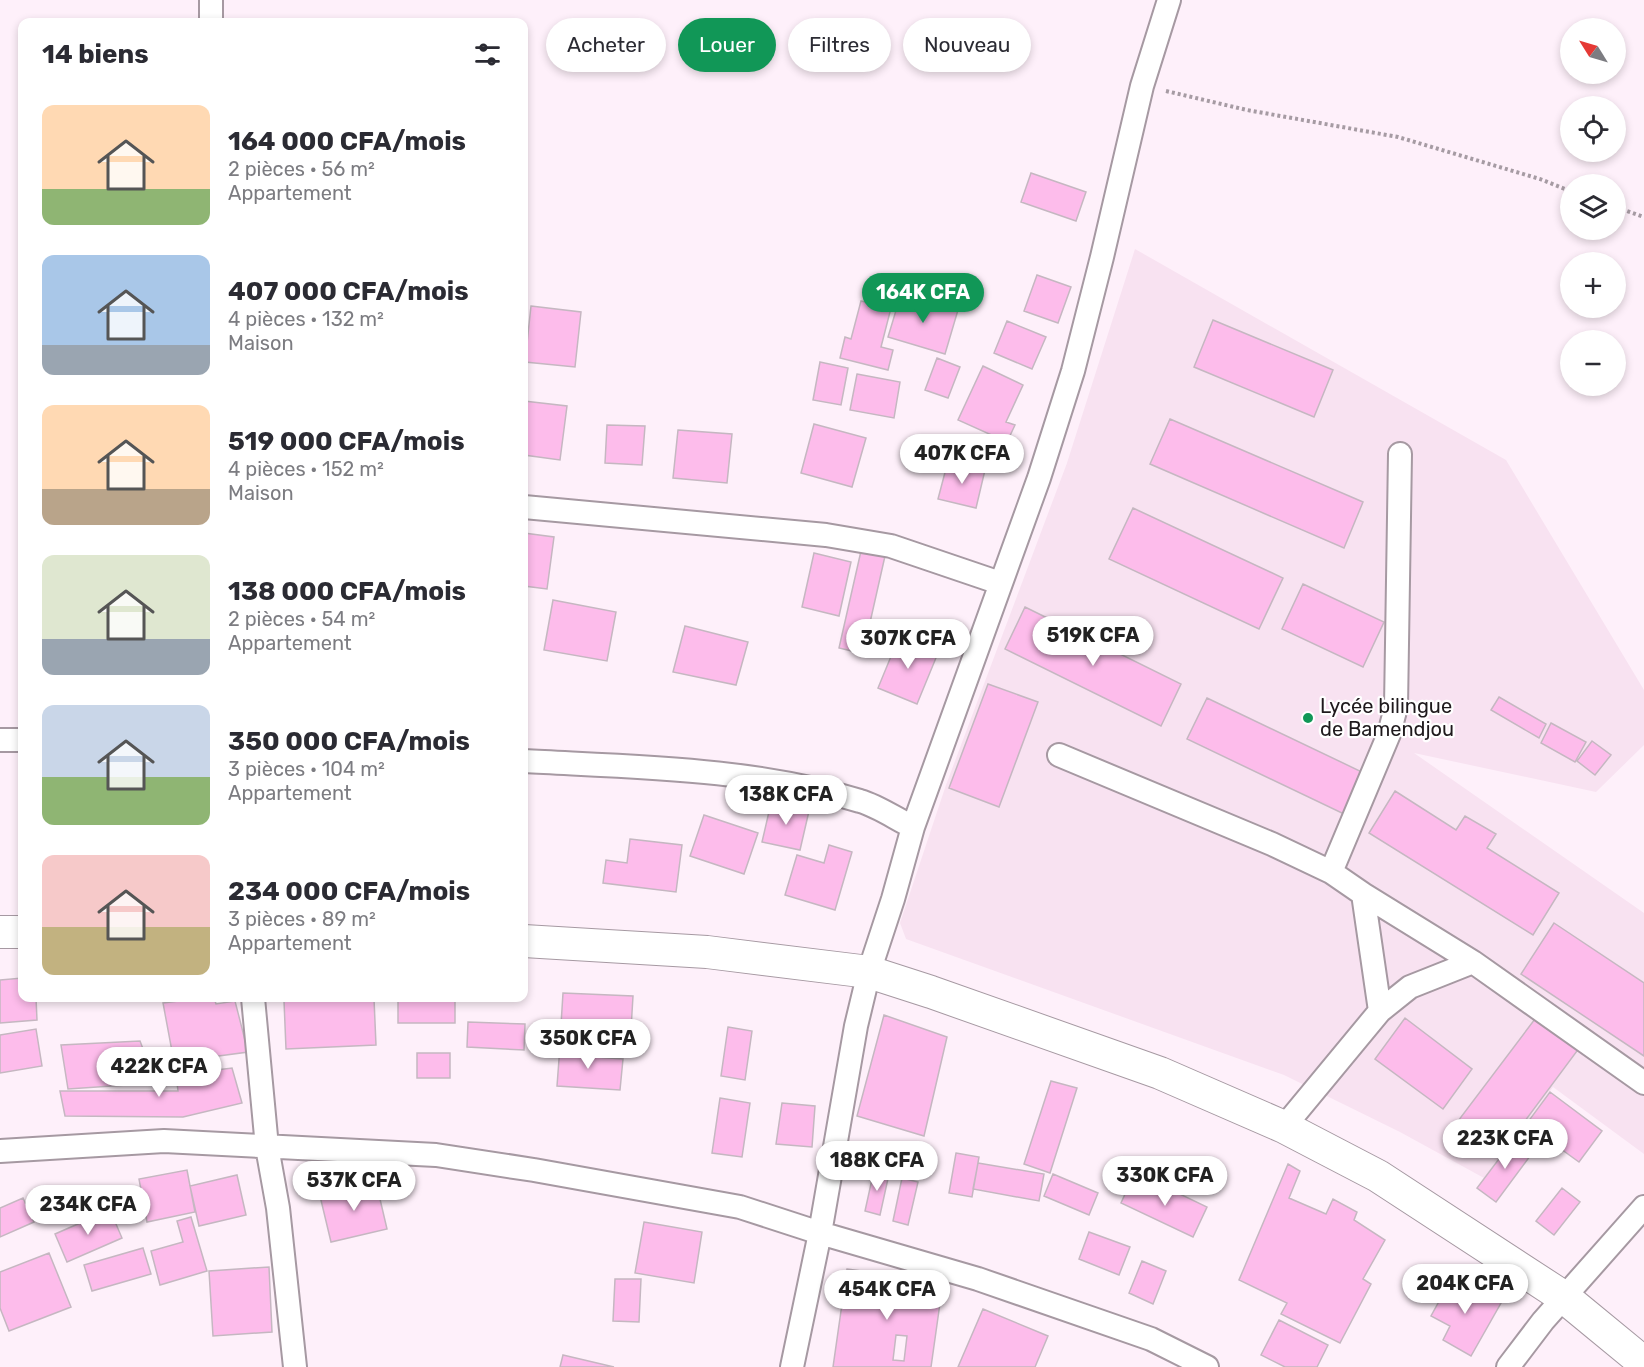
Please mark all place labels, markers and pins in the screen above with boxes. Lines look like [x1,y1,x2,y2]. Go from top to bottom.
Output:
pin: 164K CFA [861,273,985,324]
pin: 407K CFA [900,434,1024,485]
pin: 519K CFA [1031,616,1155,667]
pin: 307K CFA [846,619,970,670]
place label: Lycée bilingue de Bamendjou [1320,694,1454,741]
marker: Lycée bilingue de Bamendjou [1301,711,1315,725]
pin: 138K CFA [724,775,848,826]
pin: 350K CFA [526,1019,650,1070]
pin: 422K CFA [97,1047,221,1098]
pin: 223K CFA [1443,1119,1567,1170]
pin: 188K CFA [815,1141,939,1192]
pin: 330K CFA [1103,1156,1227,1207]
pin: 537K CFA [292,1161,416,1212]
pin: 234K CFA [26,1185,150,1236]
pin: 204K CFA [1403,1264,1527,1315]
pin: 454K CFA [825,1270,949,1321]

